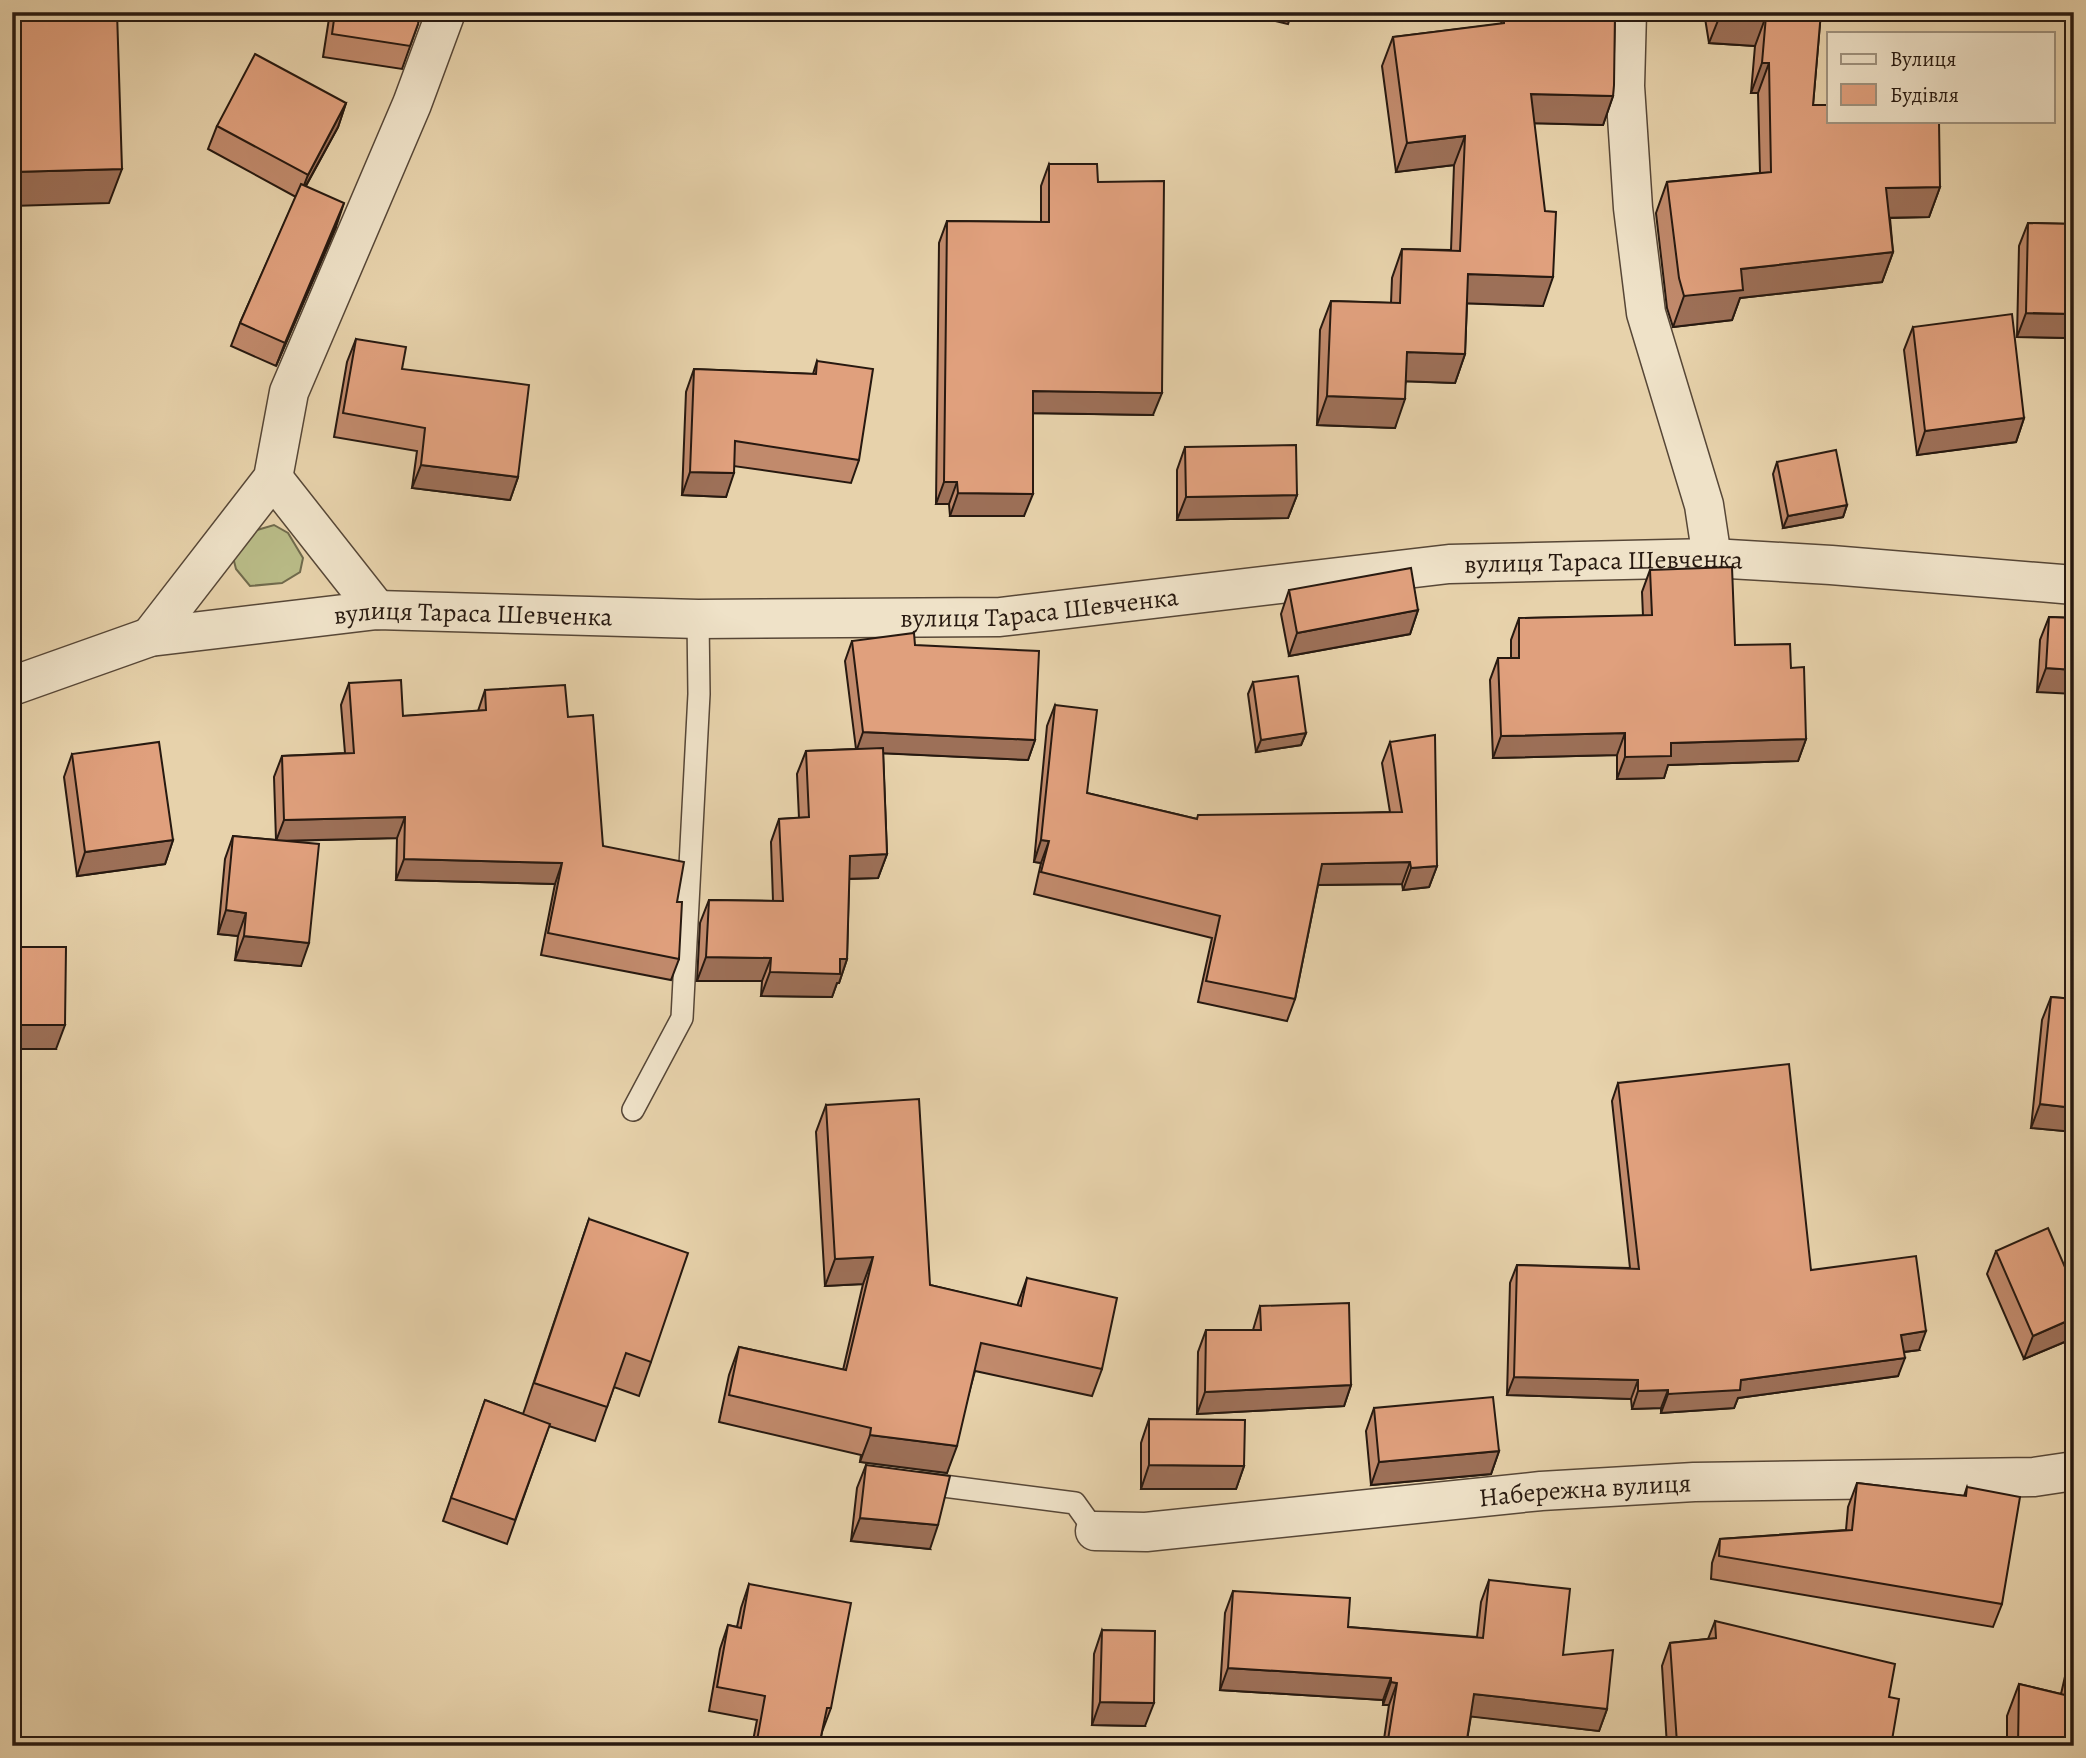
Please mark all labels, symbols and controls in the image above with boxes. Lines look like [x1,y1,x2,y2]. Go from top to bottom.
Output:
legend [1827,32,2054,122]
text: Вулиця [1890,45,1956,73]
text: Будівля [1890,81,1959,109]
street label: вулиця Тараса Шевченка [1464,541,1744,582]
street label: вулиця Тараса Шевченка [900,579,1180,636]
street label: вулиця Тараса Шевченка [332,593,613,635]
street label: Набережна вулиця [1477,1465,1692,1515]

